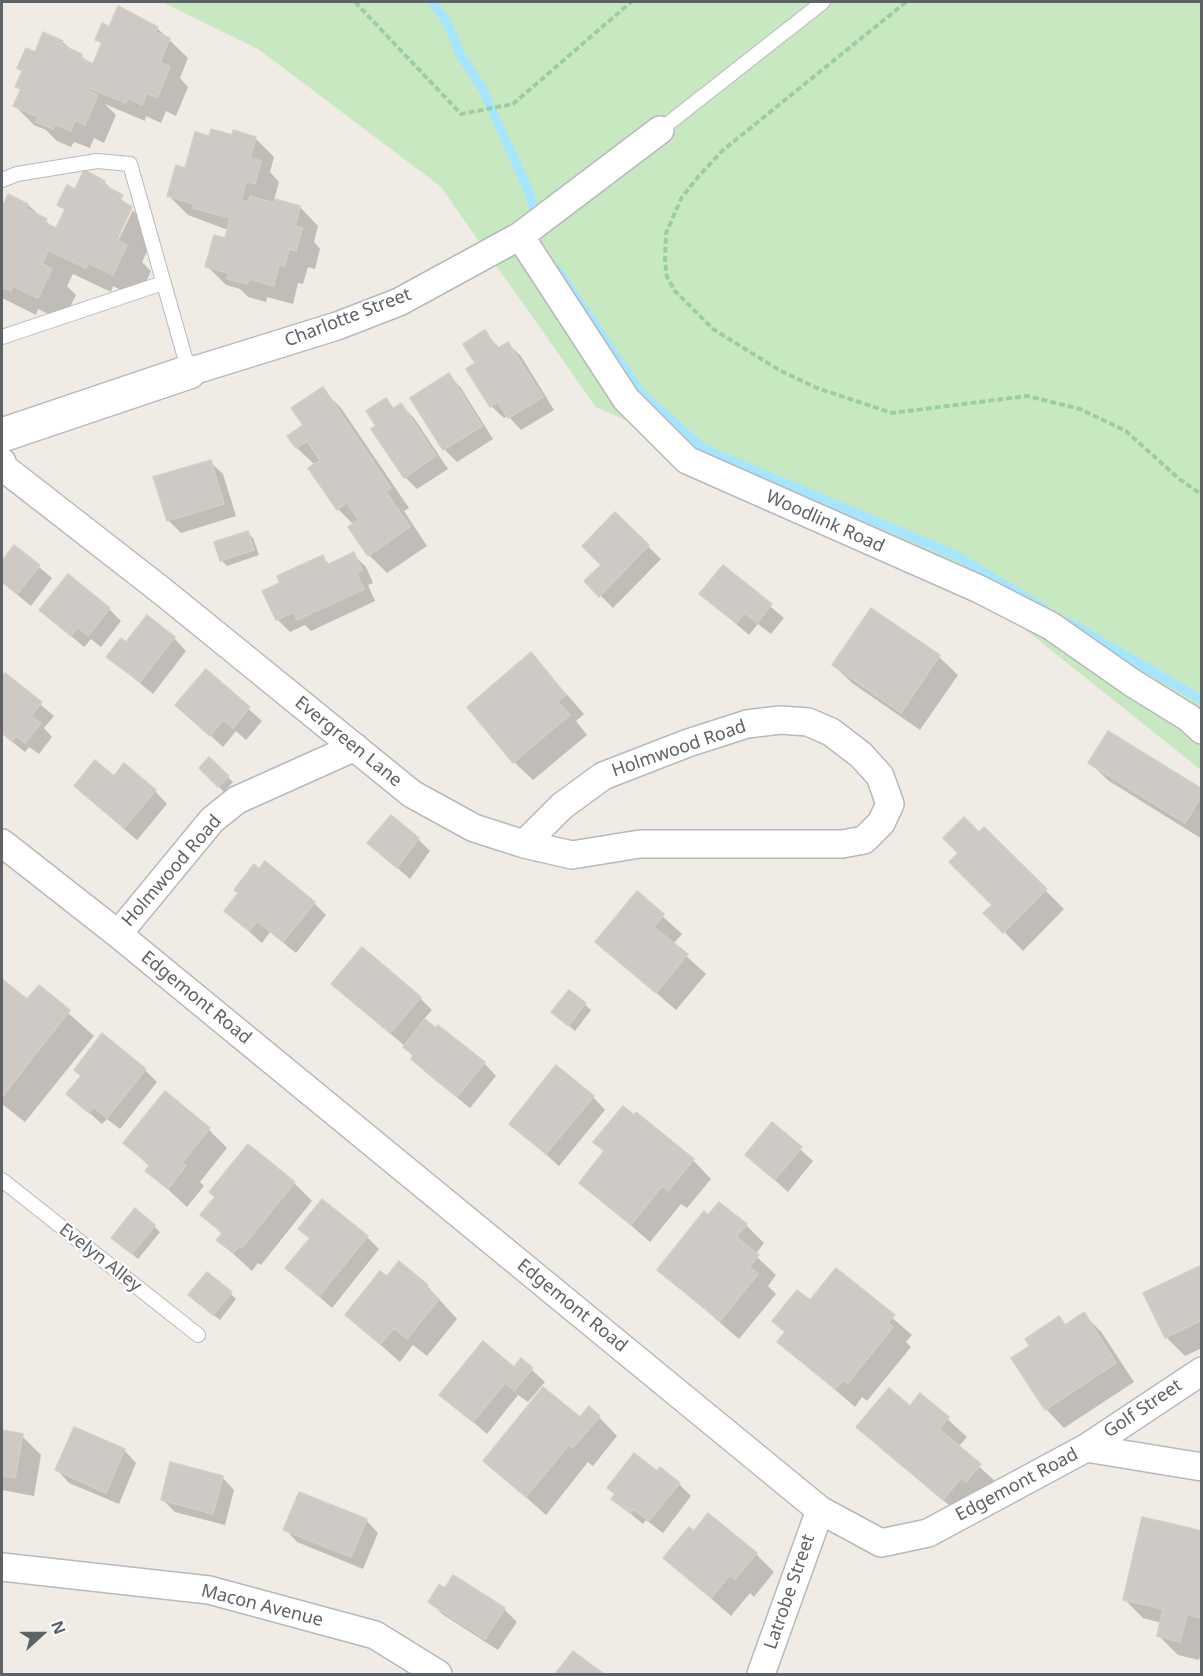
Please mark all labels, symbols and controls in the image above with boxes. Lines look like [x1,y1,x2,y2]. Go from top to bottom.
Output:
street label: Charlotte Street [282,284,414,352]
street label: Woodlink Road [763,486,887,558]
street label: Evergreen Lane [290,692,406,792]
street label: Holmwood Road [609,716,749,782]
street label: Holmwood Road [118,811,226,931]
street label: Edgemont Road [137,947,255,1049]
street label: Evelyn Alley [54,1219,146,1297]
street label: Edgemont Road [513,1255,631,1357]
street label: Golf Street [1100,1375,1186,1443]
street label: Edgemont Road [952,1444,1082,1526]
street label: Latrobe Street [760,1532,820,1652]
street label: Macon Avenue [199,1580,325,1632]
north arrow [12,1604,72,1664]
text: N [46,1618,71,1638]

